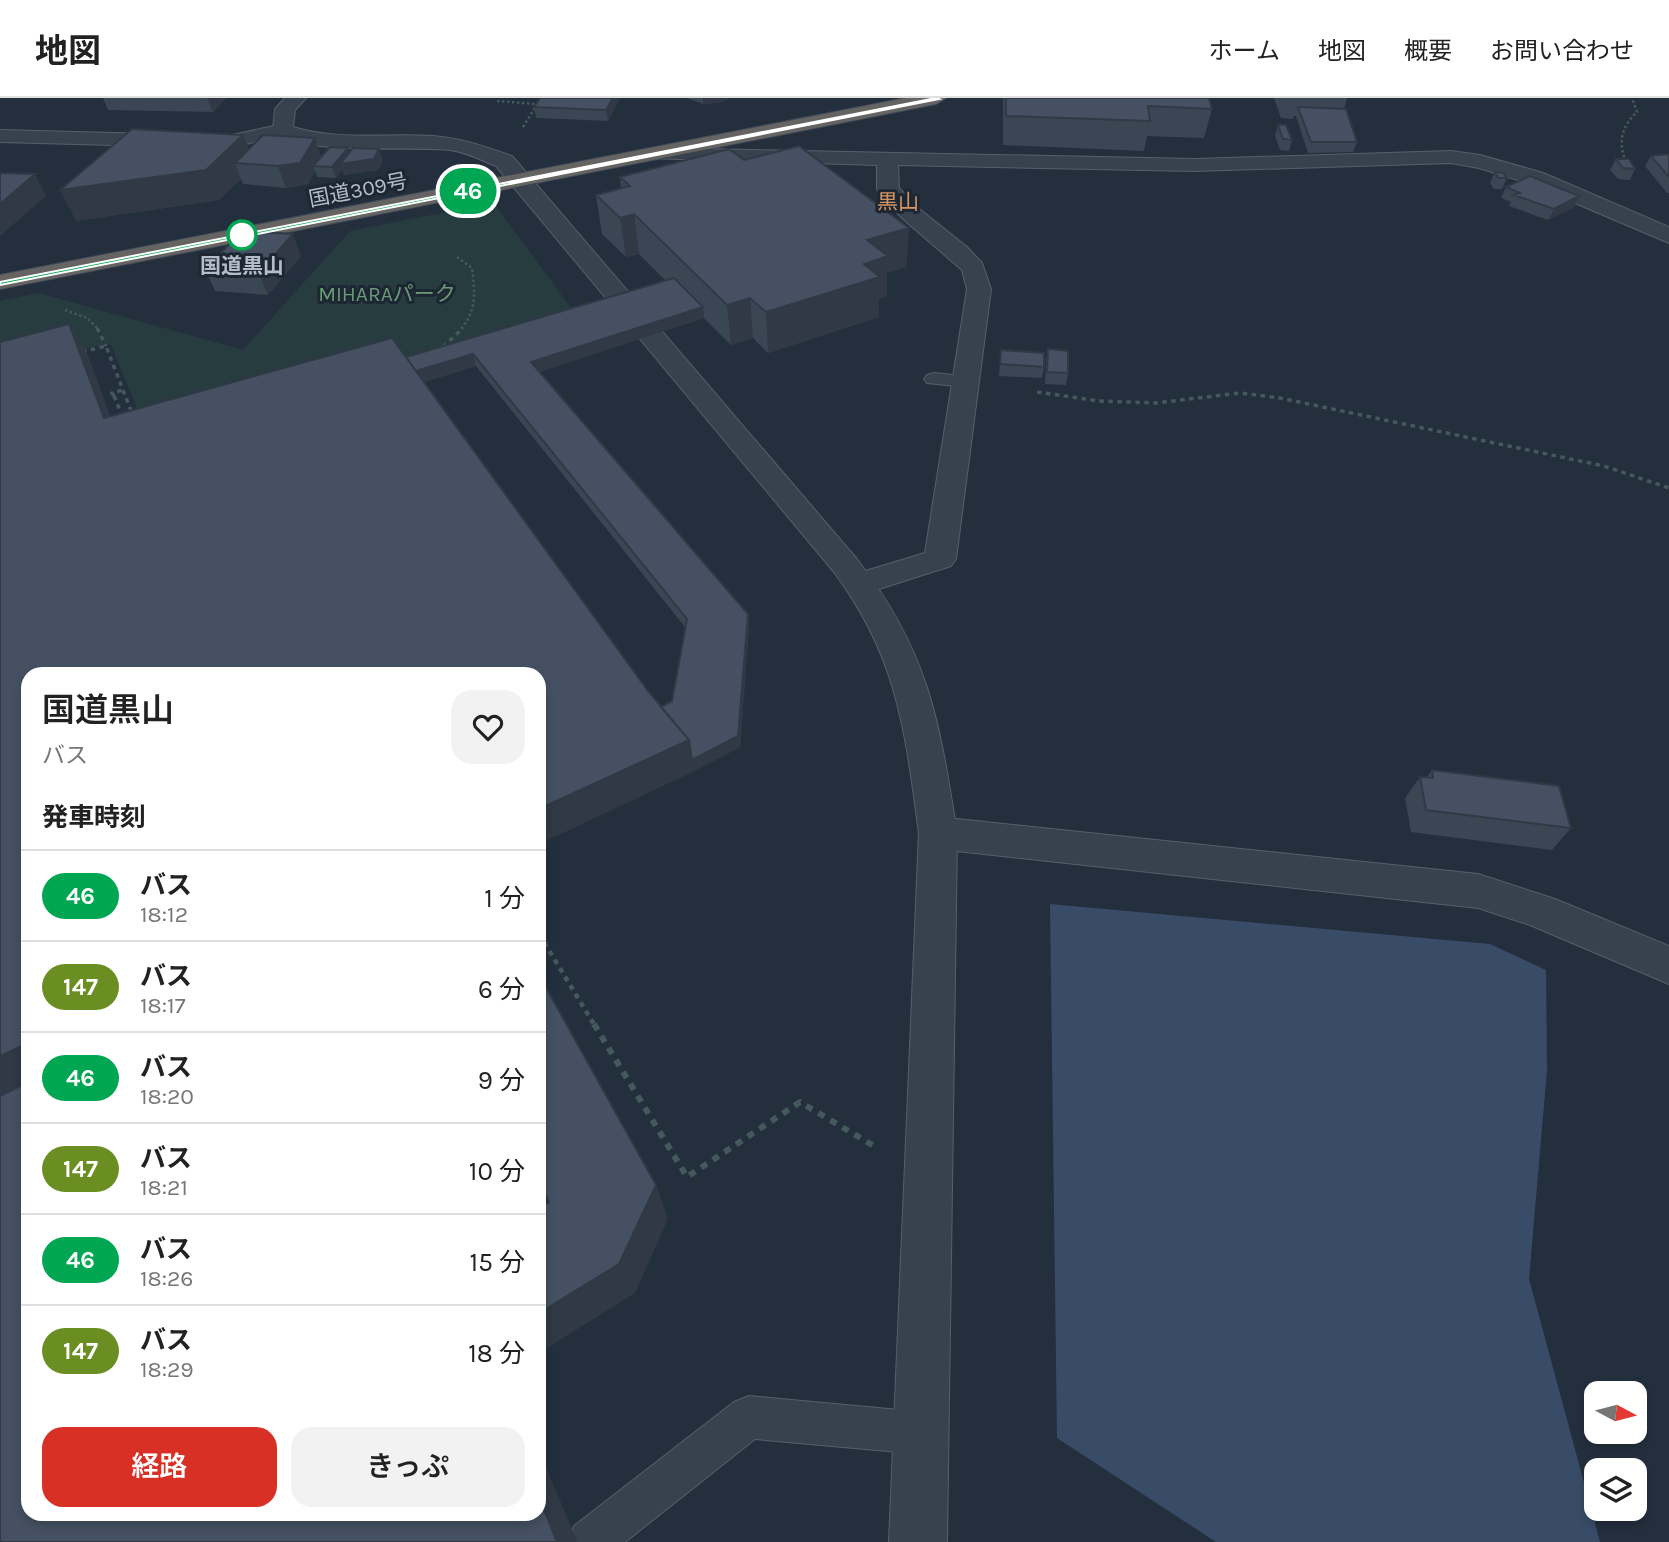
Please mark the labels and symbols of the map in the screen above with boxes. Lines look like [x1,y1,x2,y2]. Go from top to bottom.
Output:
line badge: 46 [436,168,500,214]
street label: 国道309号 [307,169,409,211]
district label: 黒山 [877,190,919,214]
marker: 国道黒山 [227,220,257,250]
place label: 国道黒山 [200,254,284,278]
park label: MIHARAパーク [318,282,456,306]
north arrow [1584,1381,1647,1444]

